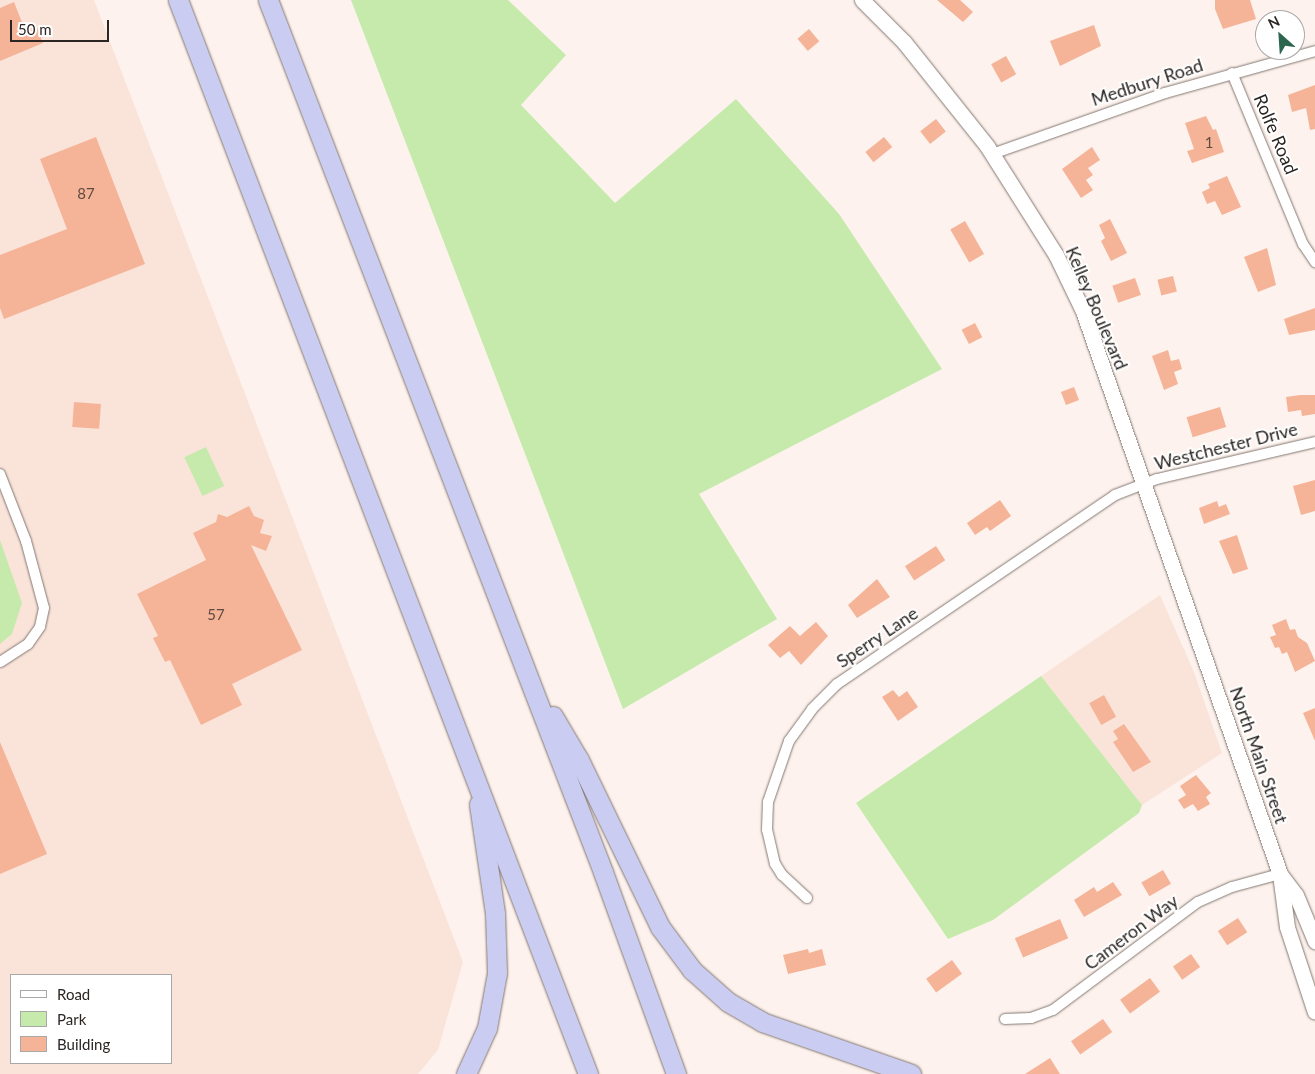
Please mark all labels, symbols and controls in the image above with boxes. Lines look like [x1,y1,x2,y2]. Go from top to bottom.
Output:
scale bar [12,10,111,42]
north arrow [1255,10,1305,60]
text: N [1265,12,1282,32]
text: 50 m [18,20,52,38]
street label: Medbury Road [1088,54,1206,110]
street label: Rolfe Road [1249,91,1303,177]
house number: 1 [1205,134,1213,152]
house number: 87 [77,185,95,203]
street label: Kelley Boulevard [1061,243,1133,373]
street label: Westchester Drive [1152,418,1300,474]
street label: Sperry Lane [832,602,922,672]
house number: 57 [207,606,225,624]
street label: North Main Street [1225,684,1293,826]
street label: Cameron Way [1080,890,1182,974]
legend [10,974,172,1064]
text: Road [57,985,90,1003]
text: Park [57,1010,86,1028]
text: Building [57,1035,110,1053]

